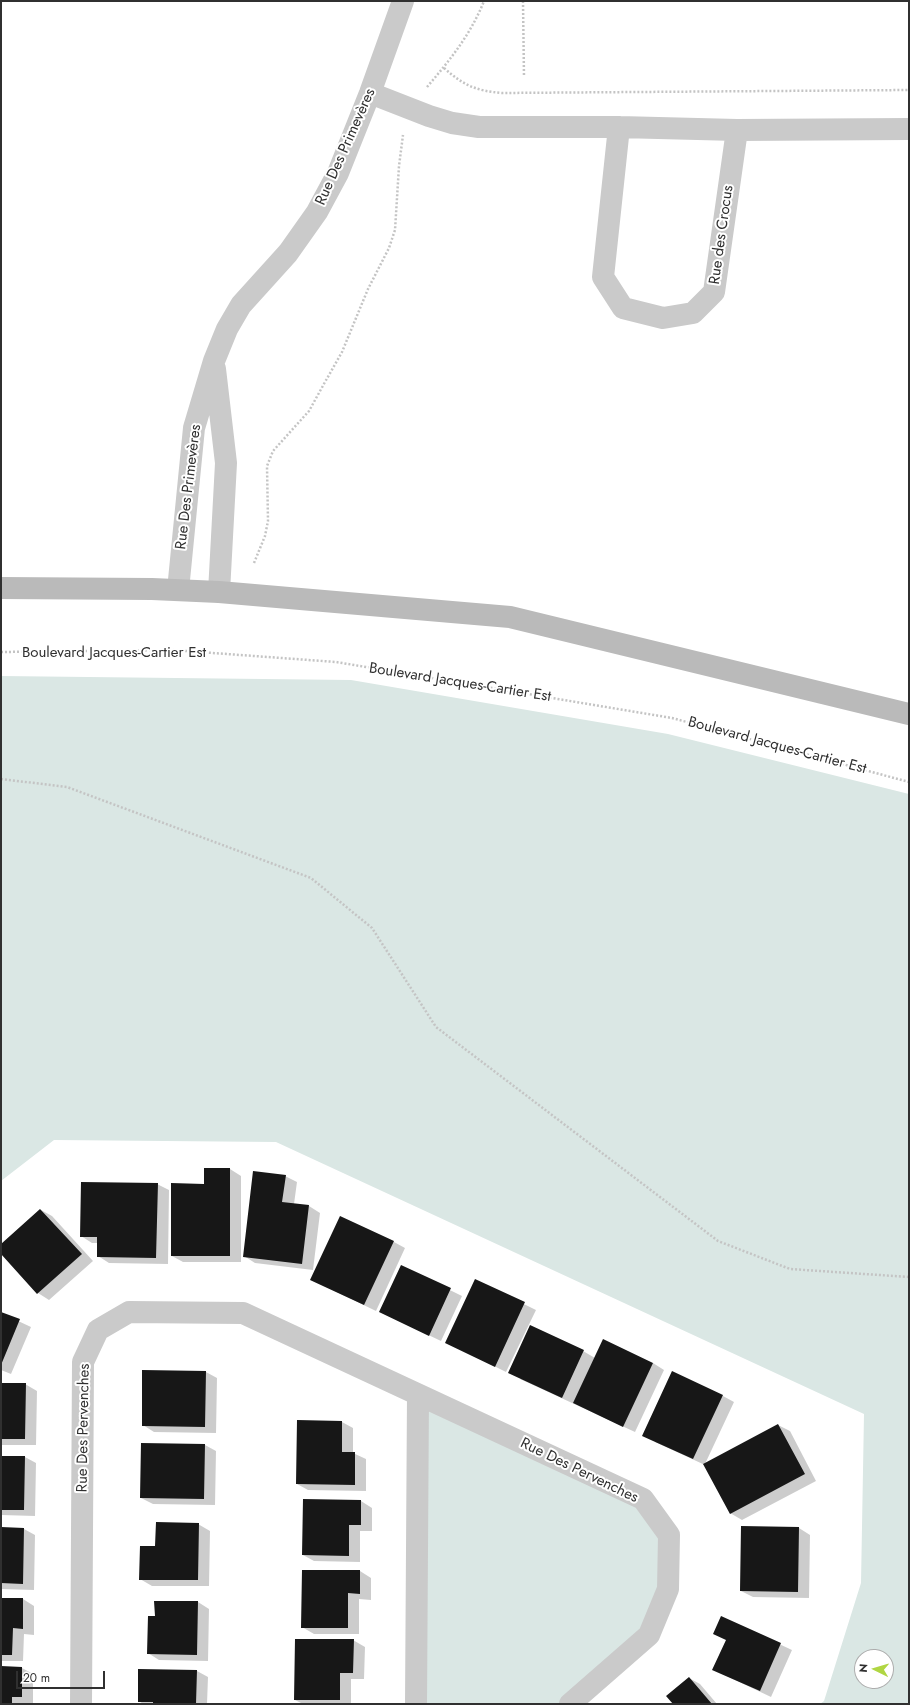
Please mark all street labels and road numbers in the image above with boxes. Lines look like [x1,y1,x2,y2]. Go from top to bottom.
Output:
street label: Rue Des Primevères [312,86,380,208]
street label: Rue des Crocus [706,184,738,286]
street label: Rue Des Primevères [172,423,206,551]
street label: Boulevard Jacques-Cartier Est [22,644,206,662]
street label: Boulevard Jacques-Cartier Est [368,660,552,706]
street label: Boulevard Jacques-Cartier Est [686,713,868,779]
street label: Rue Des Pervenches [74,1363,94,1493]
street label: Rue Des Pervenches [517,1435,641,1507]

